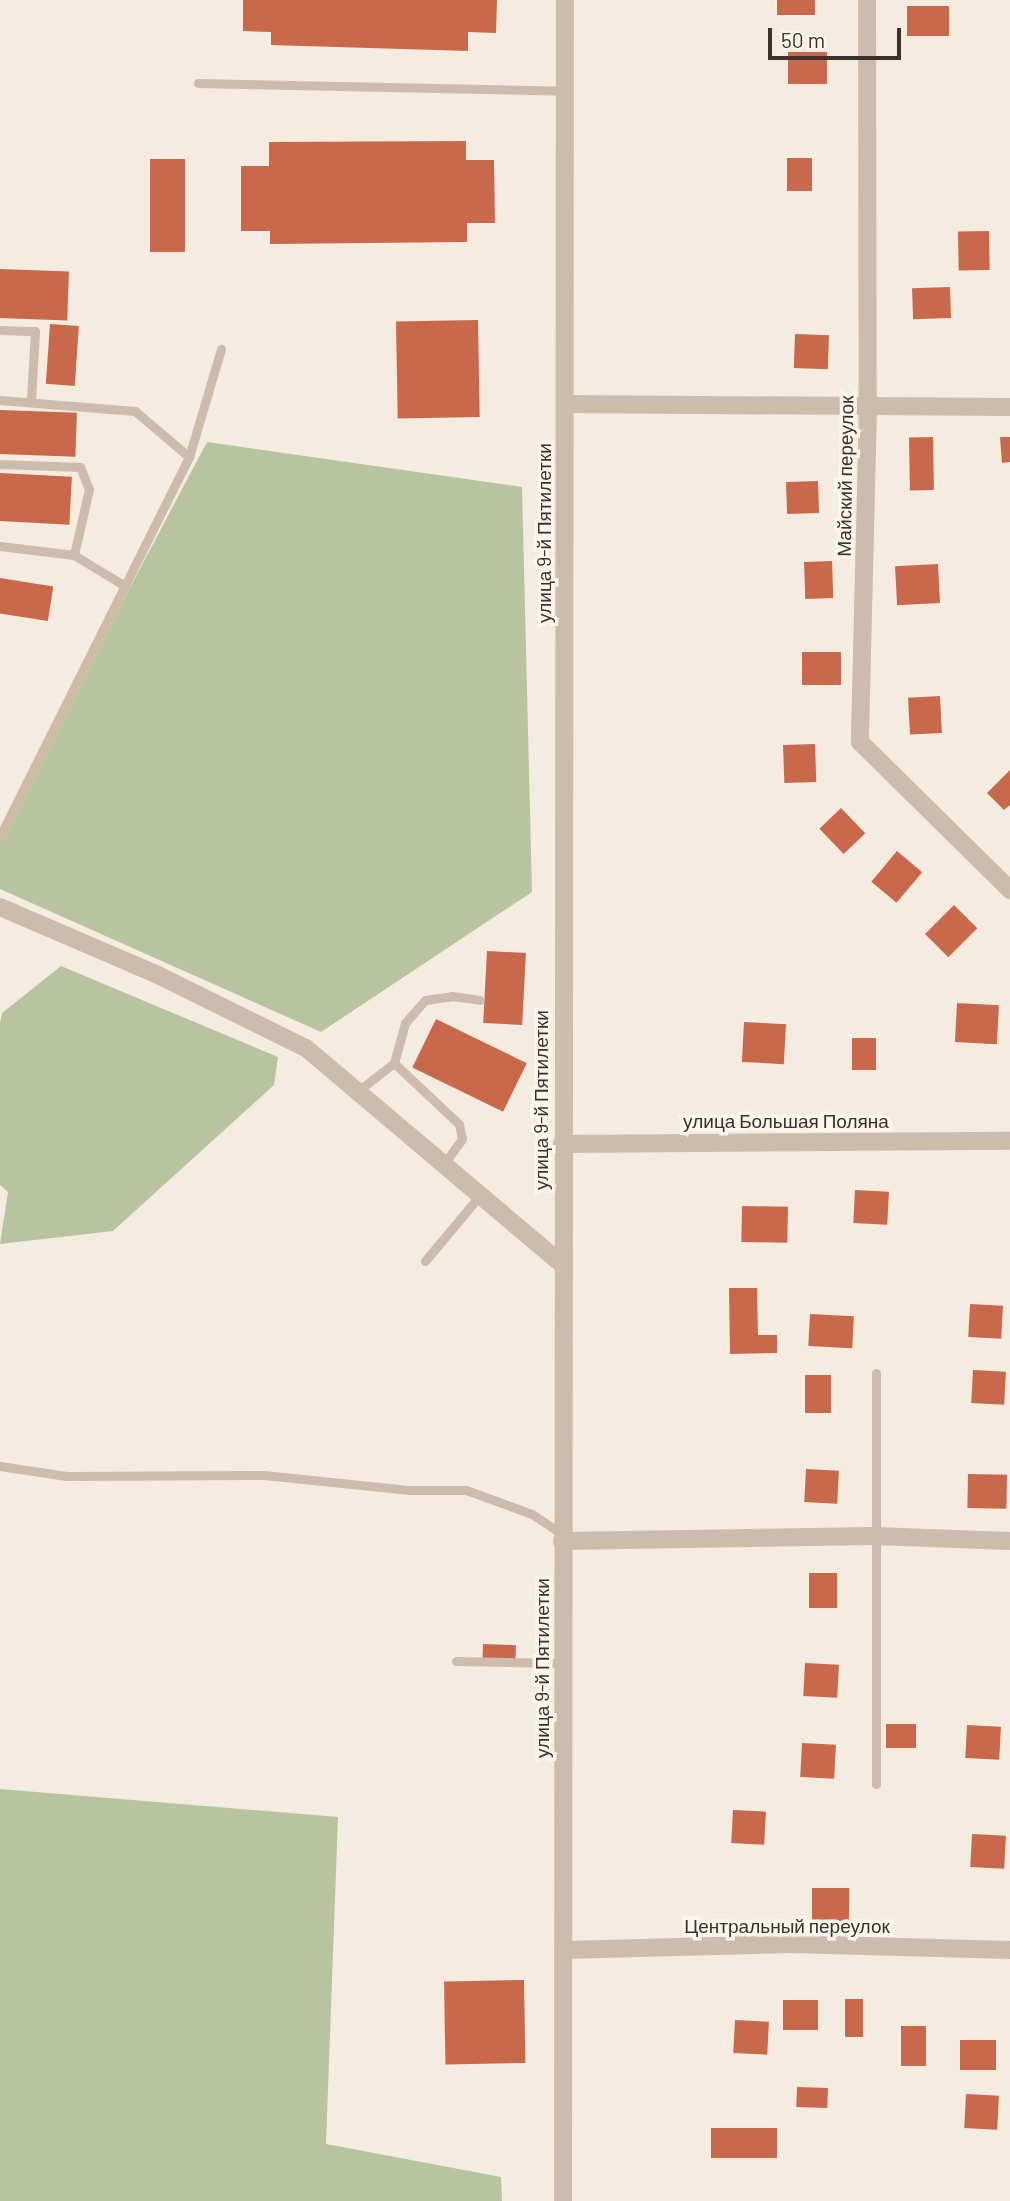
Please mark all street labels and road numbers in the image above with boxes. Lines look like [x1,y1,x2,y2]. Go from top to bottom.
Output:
street label: Майский переулок [832,395,858,557]
street label: улица 9-й Пятилетки [533,443,555,623]
street label: улица 9-й Пятилетки [530,1010,552,1190]
street label: улица Большая Поляна [683,1110,889,1132]
street label: улица 9-й Пятилетки [531,1578,553,1758]
street label: Центральный переулок [684,1915,890,1937]

